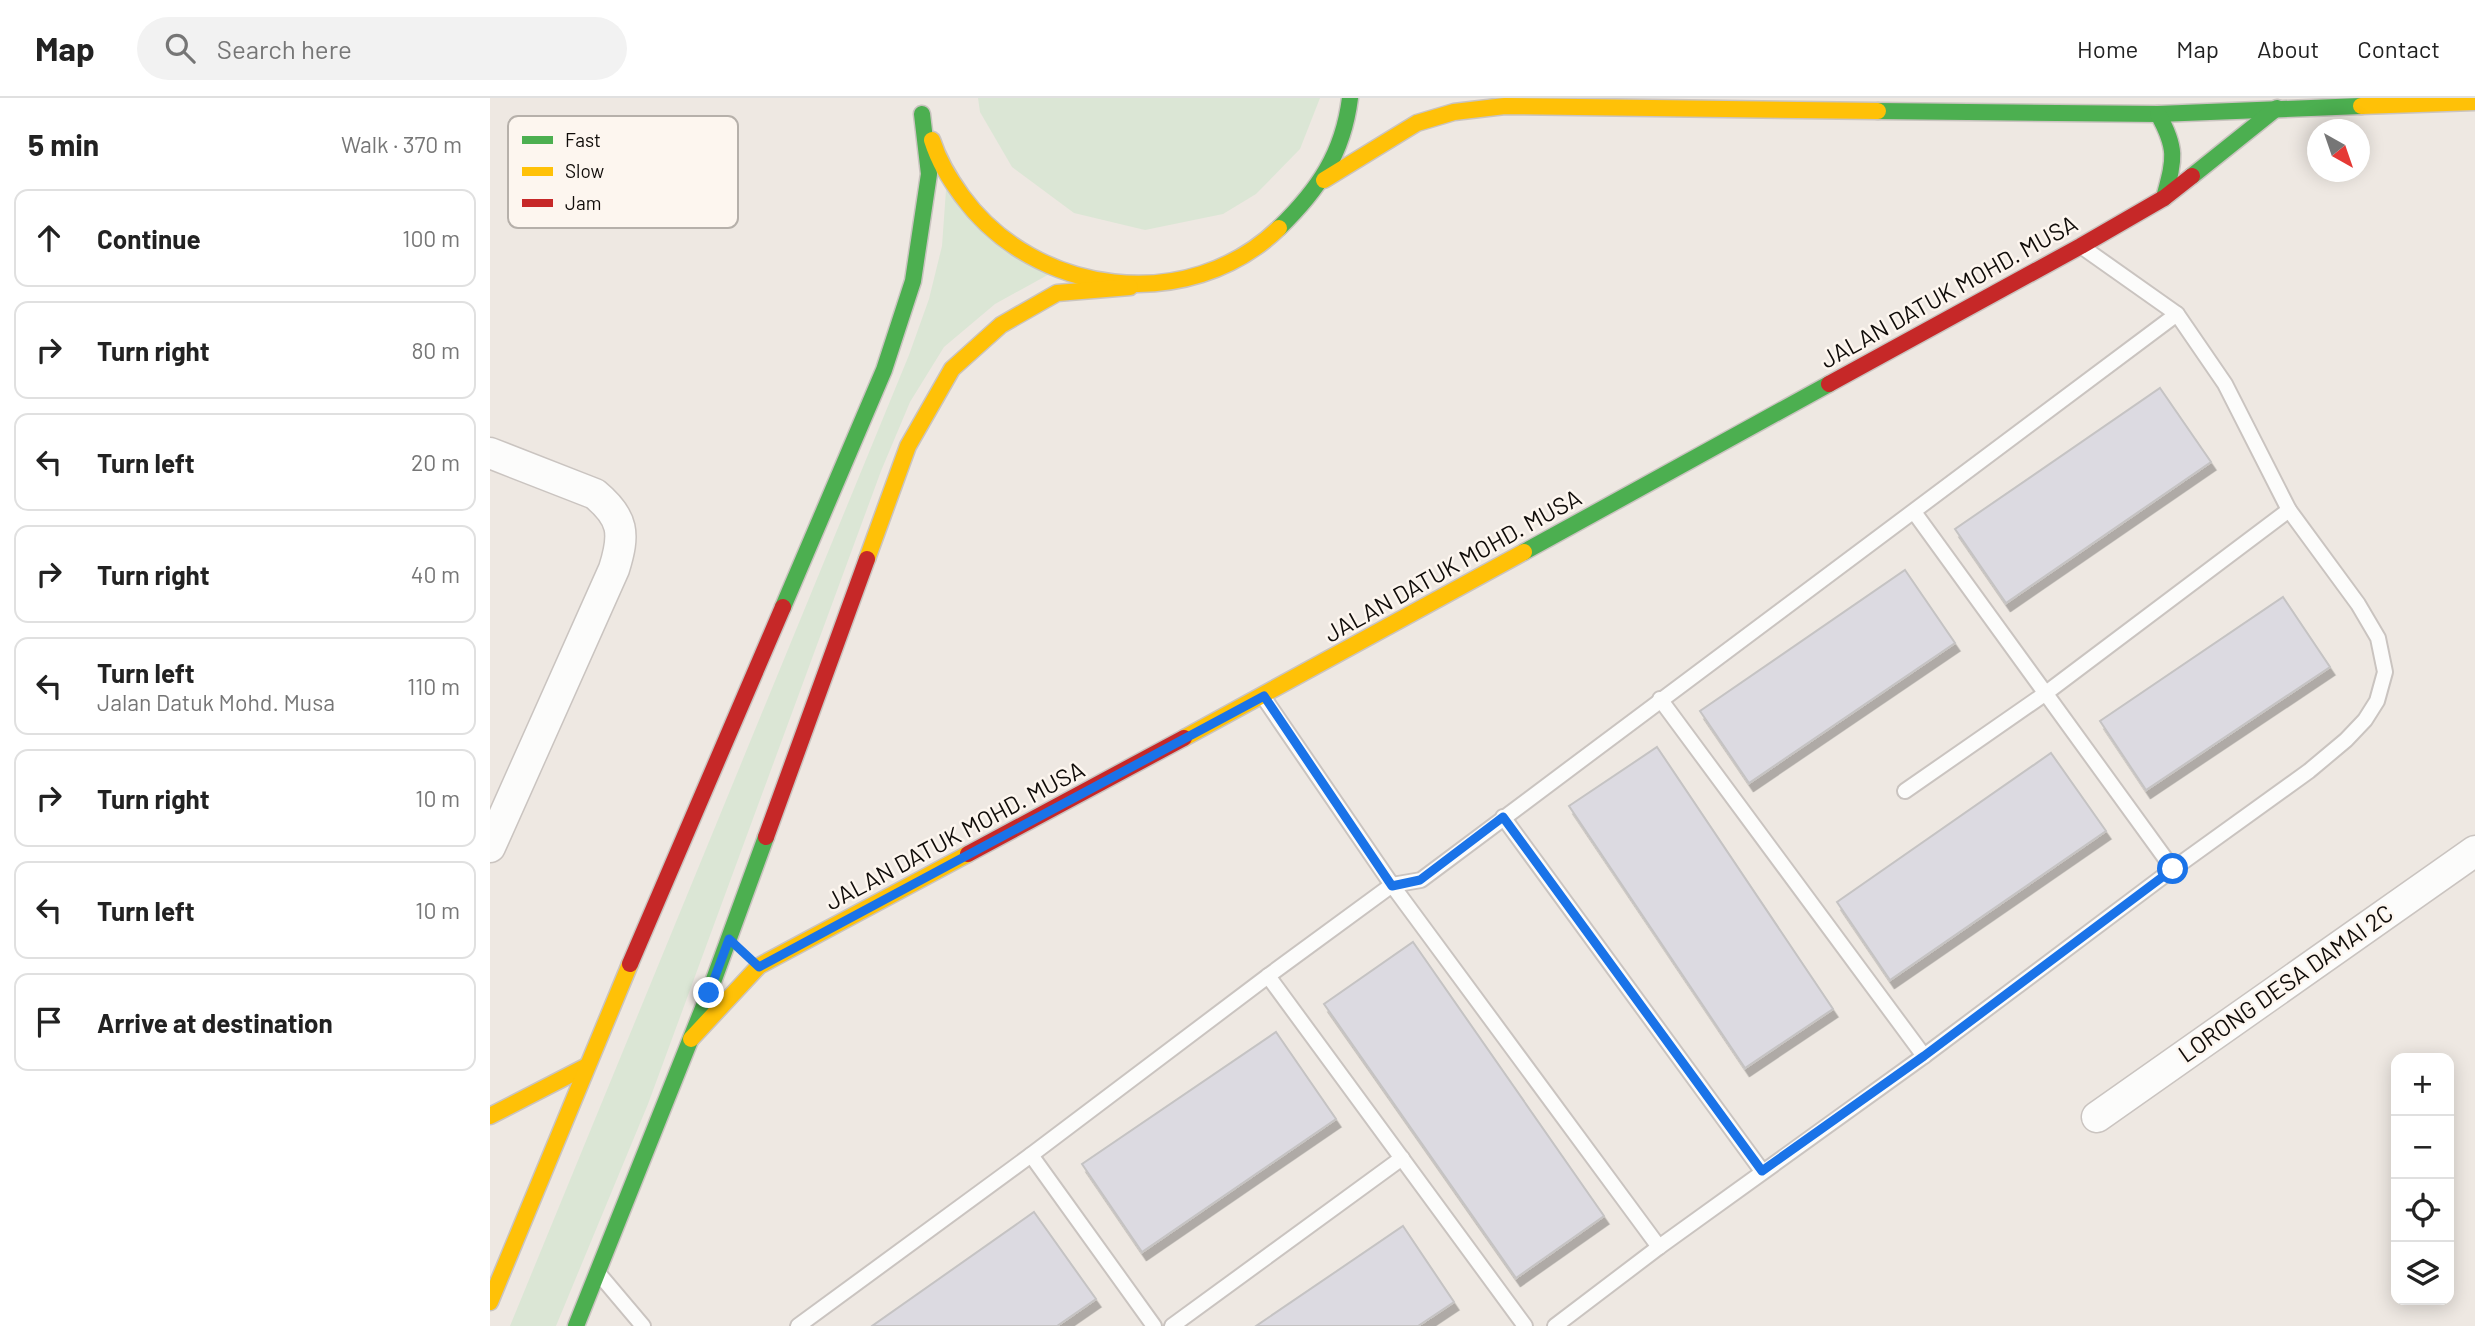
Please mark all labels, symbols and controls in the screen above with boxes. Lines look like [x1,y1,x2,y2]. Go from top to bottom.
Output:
search box [137,17,627,80]
text: Map [35,28,95,68]
icon: search [161,29,199,67]
text: Search here [217,33,352,64]
text: Home [2077,34,2138,63]
text: Map [2176,34,2219,63]
text: About [2257,34,2319,63]
text: Contact [2357,34,2440,63]
legend [508,116,738,228]
north arrow [2307,119,2370,182]
text: 5 min [28,126,99,162]
text: Fast [565,128,601,151]
text: Walk · 370 m [341,130,462,158]
text: Slow [565,159,604,182]
text: Jam [565,191,601,214]
street label: JALAN DATUK MOHD. MUSA [1815,208,2082,374]
icon: ahead [30,219,68,257]
text: Continue [97,223,201,254]
text: 100 m [402,224,460,252]
icon: right [30,331,68,369]
text: Turn right [97,335,210,366]
text: 80 m [411,336,460,364]
icon: left [30,443,68,481]
text: Turn left [97,447,195,478]
text: 20 m [411,448,460,476]
street label: JALAN DATUK MOHD. MUSA [1319,482,1586,648]
icon: right [30,555,68,593]
text: Turn right [97,559,210,590]
text: 40 m [411,560,460,588]
text: Turn left [97,657,195,688]
icon: left [30,667,68,705]
text: 110 m [407,672,460,700]
text: Jalan Datuk Mohd. Musa [97,688,335,716]
street label: JALAN DATUK MOHD. MUSA [820,754,1089,915]
icon: right [30,779,68,817]
text: Turn right [97,783,210,814]
text: 10 m [415,784,460,812]
route start [2157,853,2188,884]
icon: left [30,891,68,929]
text: Turn left [97,895,195,926]
text: 10 m [415,896,460,924]
street label: LORONG DESA DAMAI 2C [2172,898,2398,1068]
route end [693,977,724,1008]
icon: arrive [30,1003,68,1041]
text: Arrive at destination [97,1007,333,1038]
map controls [2391,1053,2454,1305]
button: + [2391,1053,2454,1116]
button: − [2391,1116,2454,1179]
button: locate [2391,1179,2454,1242]
button: layers [2391,1242,2454,1305]

